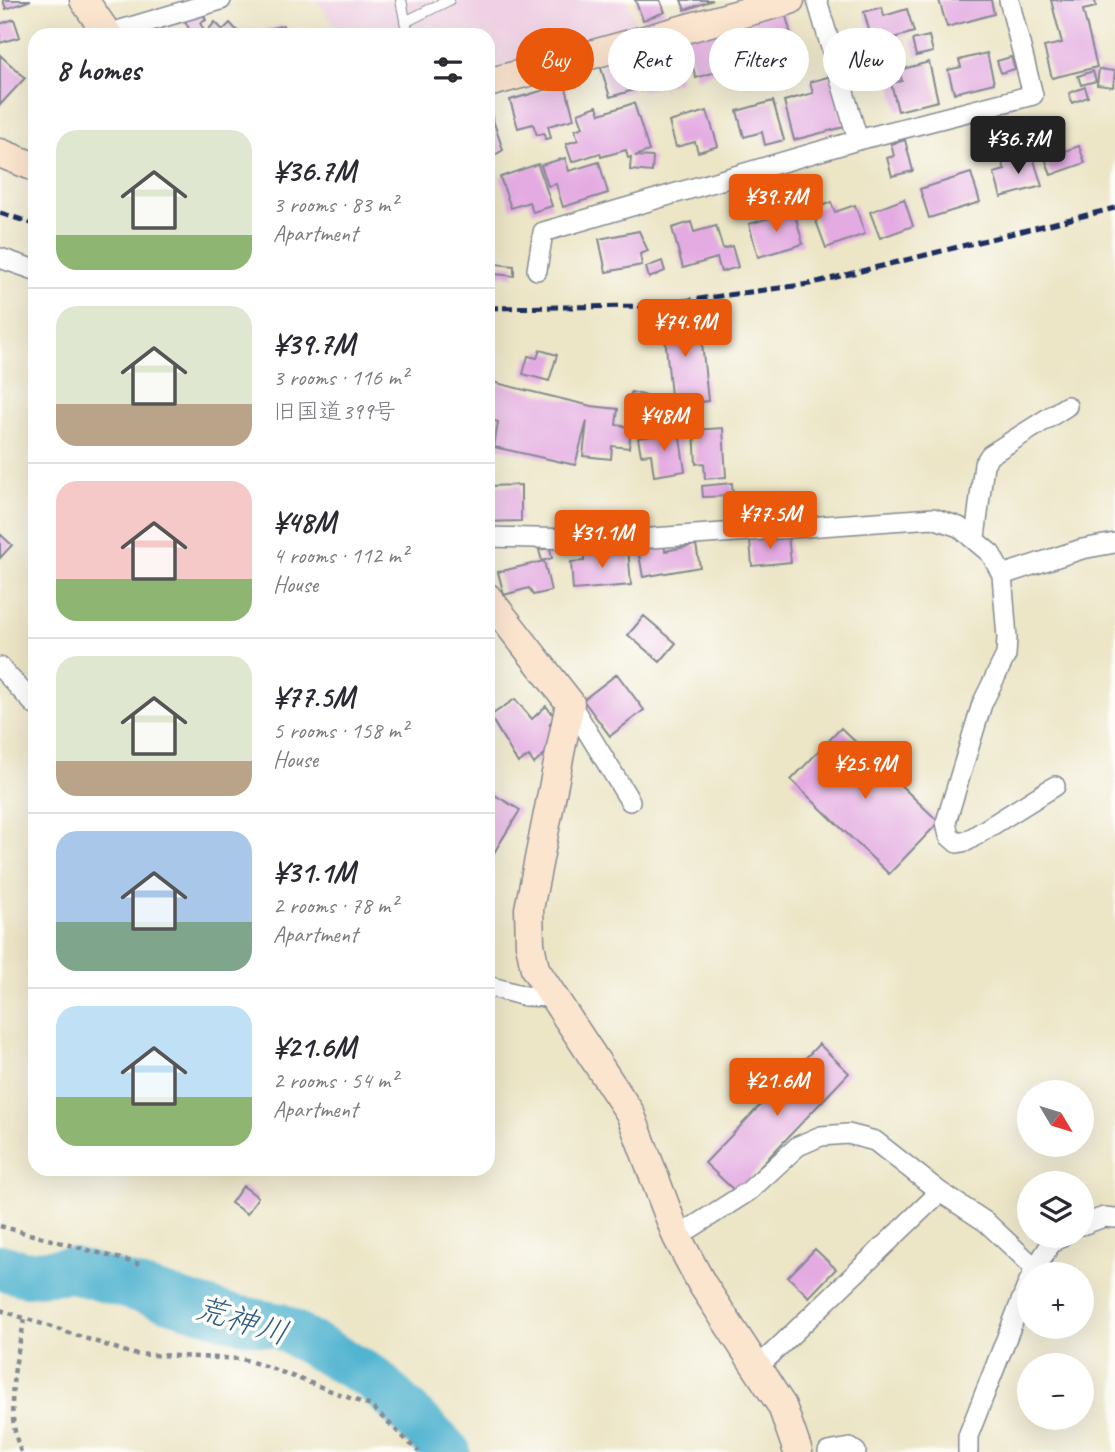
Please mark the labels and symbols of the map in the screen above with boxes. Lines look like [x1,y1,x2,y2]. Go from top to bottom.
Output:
pin: ¥36.7M [961,116,1075,176]
pin: ¥39.7M [719,174,833,234]
pin: ¥74.9M [628,300,742,359]
pin: ¥48M [623,393,705,453]
pin: ¥77.5M [713,491,827,551]
pin: ¥31.1M [545,510,659,570]
pin: ¥25.9M [808,742,922,801]
pin: ¥21.6M [720,1058,834,1118]
north arrow [1017,1080,1094,1157]
water label: 荒神川 [190,1287,294,1354]

